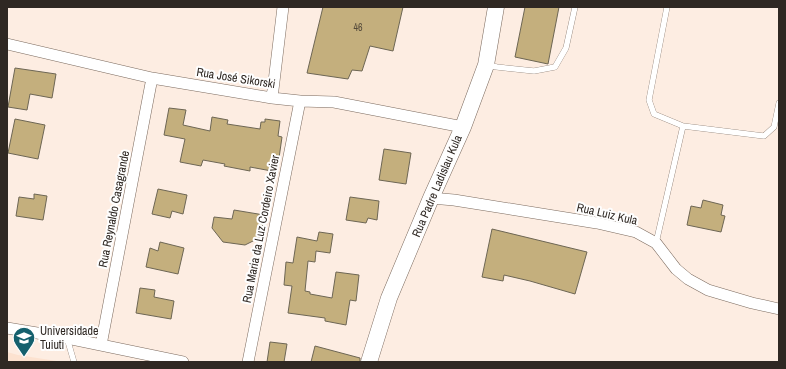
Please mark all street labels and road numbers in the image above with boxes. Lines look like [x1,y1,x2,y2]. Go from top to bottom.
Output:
street label: Rua José Sikorski [195,64,277,92]
street label: Rua Padre Ladislau Kula [408,132,466,239]
street label: Rua Reynaldo Casagrande [95,149,133,269]
street label: Rua Maria da Luz Cordeiro Xavier [239,153,283,304]
street label: Rua Luiz Kula [575,199,639,229]

